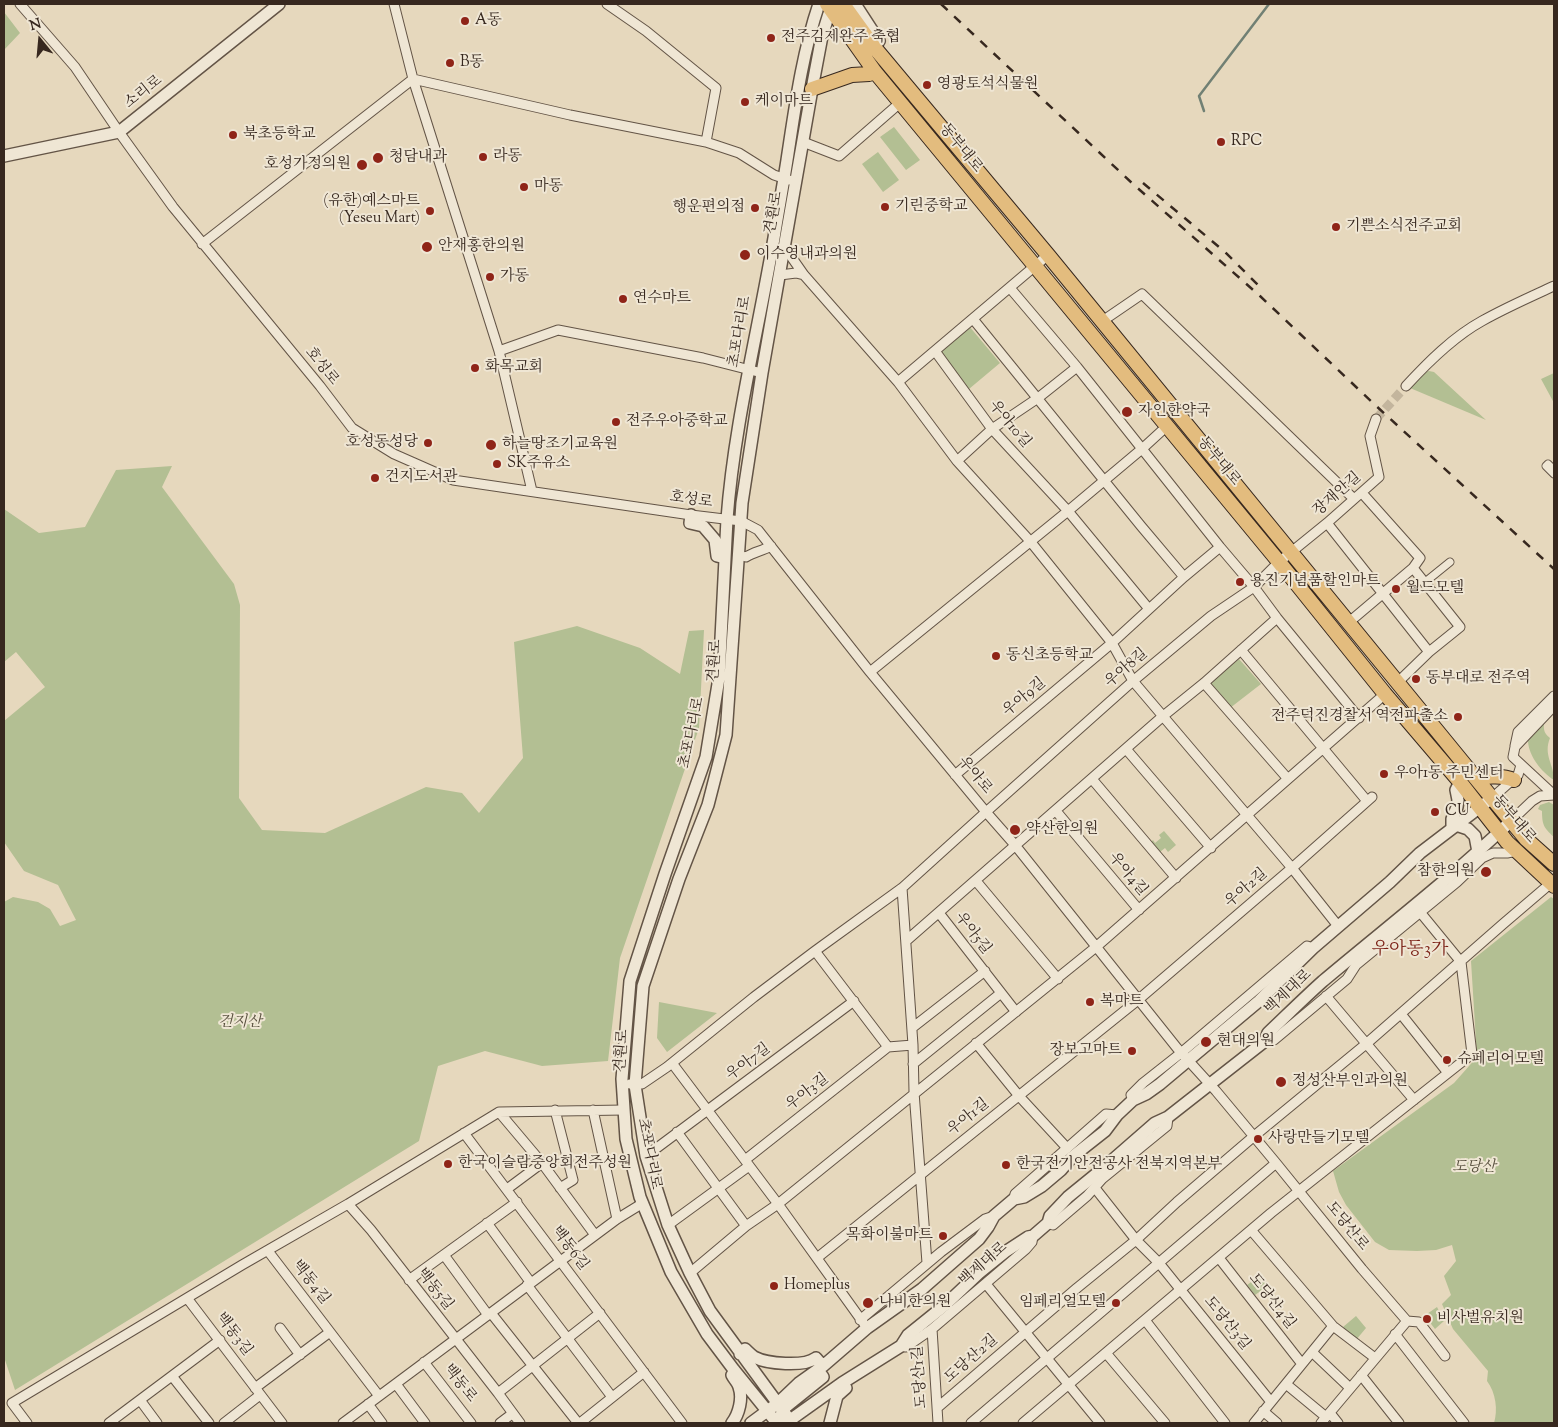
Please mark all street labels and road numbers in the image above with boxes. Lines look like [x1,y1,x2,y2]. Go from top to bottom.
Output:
street label: 소리로 [121,73,167,113]
street label: 동부대로 [935,121,985,177]
street label: 견훤로 [762,190,788,236]
street label: 초포다리로 [726,295,756,369]
street label: 호성로 [300,344,342,390]
street label: 우아10길 [984,398,1034,452]
street label: 동부대로 [1193,434,1243,490]
street label: 장재안길 [1310,469,1366,521]
street label: 호성로 [668,489,714,513]
street label: 견훤로 [706,639,726,683]
street label: 우아8길 [1102,645,1152,693]
street label: 우아9길 [1000,675,1050,721]
street label: 초포다리로 [677,696,709,770]
street label: 우아로 [953,754,995,798]
street label: 동부대로 [1487,792,1539,848]
street label: 우아4길 [1104,850,1150,900]
street label: 우아2길 [1222,866,1272,912]
street label: 우아5길 [950,909,994,959]
street label: 백제대로 [1262,967,1316,1019]
street label: 견훤로 [613,1029,633,1073]
street label: 우아7길 [723,1040,775,1086]
street label: 우아3길 [783,1071,833,1115]
street label: 우아1길 [944,1096,994,1140]
street label: 초포다리로 [632,1117,664,1191]
street label: 도당산로 [1321,1199,1371,1255]
street label: 백동6길 [546,1223,592,1275]
street label: 백제대로 [956,1239,1012,1291]
street label: 백동4길 [287,1257,333,1309]
street label: 백동5길 [412,1265,456,1315]
street label: 도당산4길 [1244,1271,1298,1333]
street label: 도당산3길 [1199,1293,1253,1355]
street label: 백동3길 [211,1310,255,1360]
street label: 도당산2길 [942,1332,1002,1388]
street label: 도당산1길 [910,1345,932,1409]
street label: 백동로 [439,1361,479,1407]

